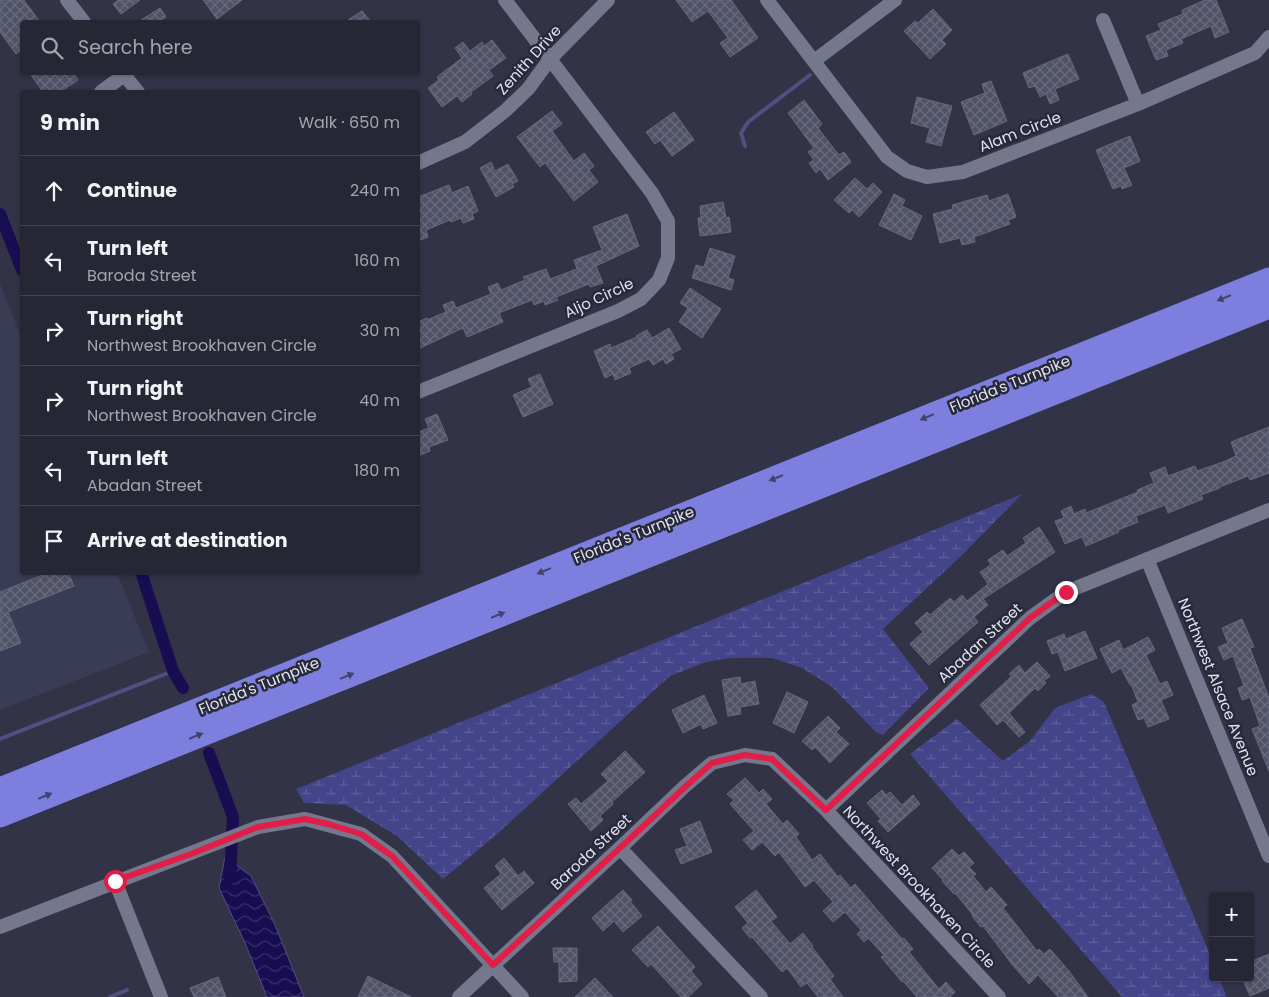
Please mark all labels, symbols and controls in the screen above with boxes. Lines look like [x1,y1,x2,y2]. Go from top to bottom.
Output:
search box [20,20,420,75]
street label: Zenith Drive [492,20,566,99]
icon: search [38,34,66,62]
text: Search here [78,34,192,61]
street label: Alam Circle [976,106,1064,157]
text: 9 min [40,108,100,137]
text: Walk · 650 m [298,111,400,134]
icon: ahead [40,177,68,205]
text: Continue [87,177,177,204]
text: 240 m [350,179,400,202]
text: Turn left [87,235,168,262]
icon: left [40,247,68,275]
text: 160 m [354,249,400,272]
text: Baroda Street [87,264,197,287]
street label: Aljo Circle [561,272,637,323]
one-way arrow [1217,295,1231,303]
text: Turn right [87,305,183,332]
icon: right [40,317,68,345]
text: 30 m [360,319,400,342]
text: Northwest Brookhaven Circle [87,334,317,357]
street label: Florida's Turnpike [946,350,1073,417]
text: Turn right [87,375,183,402]
icon: right [40,387,68,415]
text: 40 m [359,389,400,412]
text: Northwest Brookhaven Circle [87,404,317,427]
one-way arrow [920,414,934,422]
text: Turn left [87,445,168,472]
icon: left [40,457,68,485]
text: 180 m [354,459,400,482]
text: Abadan Street [87,474,202,497]
one-way arrow [768,474,783,482]
street label: Florida's Turnpike [570,501,697,568]
icon: arrive [40,527,68,555]
text: Arrive at destination [87,527,288,554]
one-way arrow [536,567,551,575]
route end [1055,581,1078,604]
street label: Northwest Alsace Avenue [1173,595,1264,779]
street label: Abadan Street [933,598,1026,687]
one-way arrow [491,611,506,619]
street label: Florida's Turnpike [195,652,322,719]
one-way arrow [340,671,354,679]
one-way arrow [189,732,204,740]
one-way arrow [38,792,52,800]
street label: Northwest Brookhaven Circle [838,801,1001,973]
street label: Baroda Street [546,809,635,894]
route start [104,870,127,893]
map controls [1209,892,1254,982]
button: + [1209,892,1254,937]
button: − [1209,937,1254,982]

